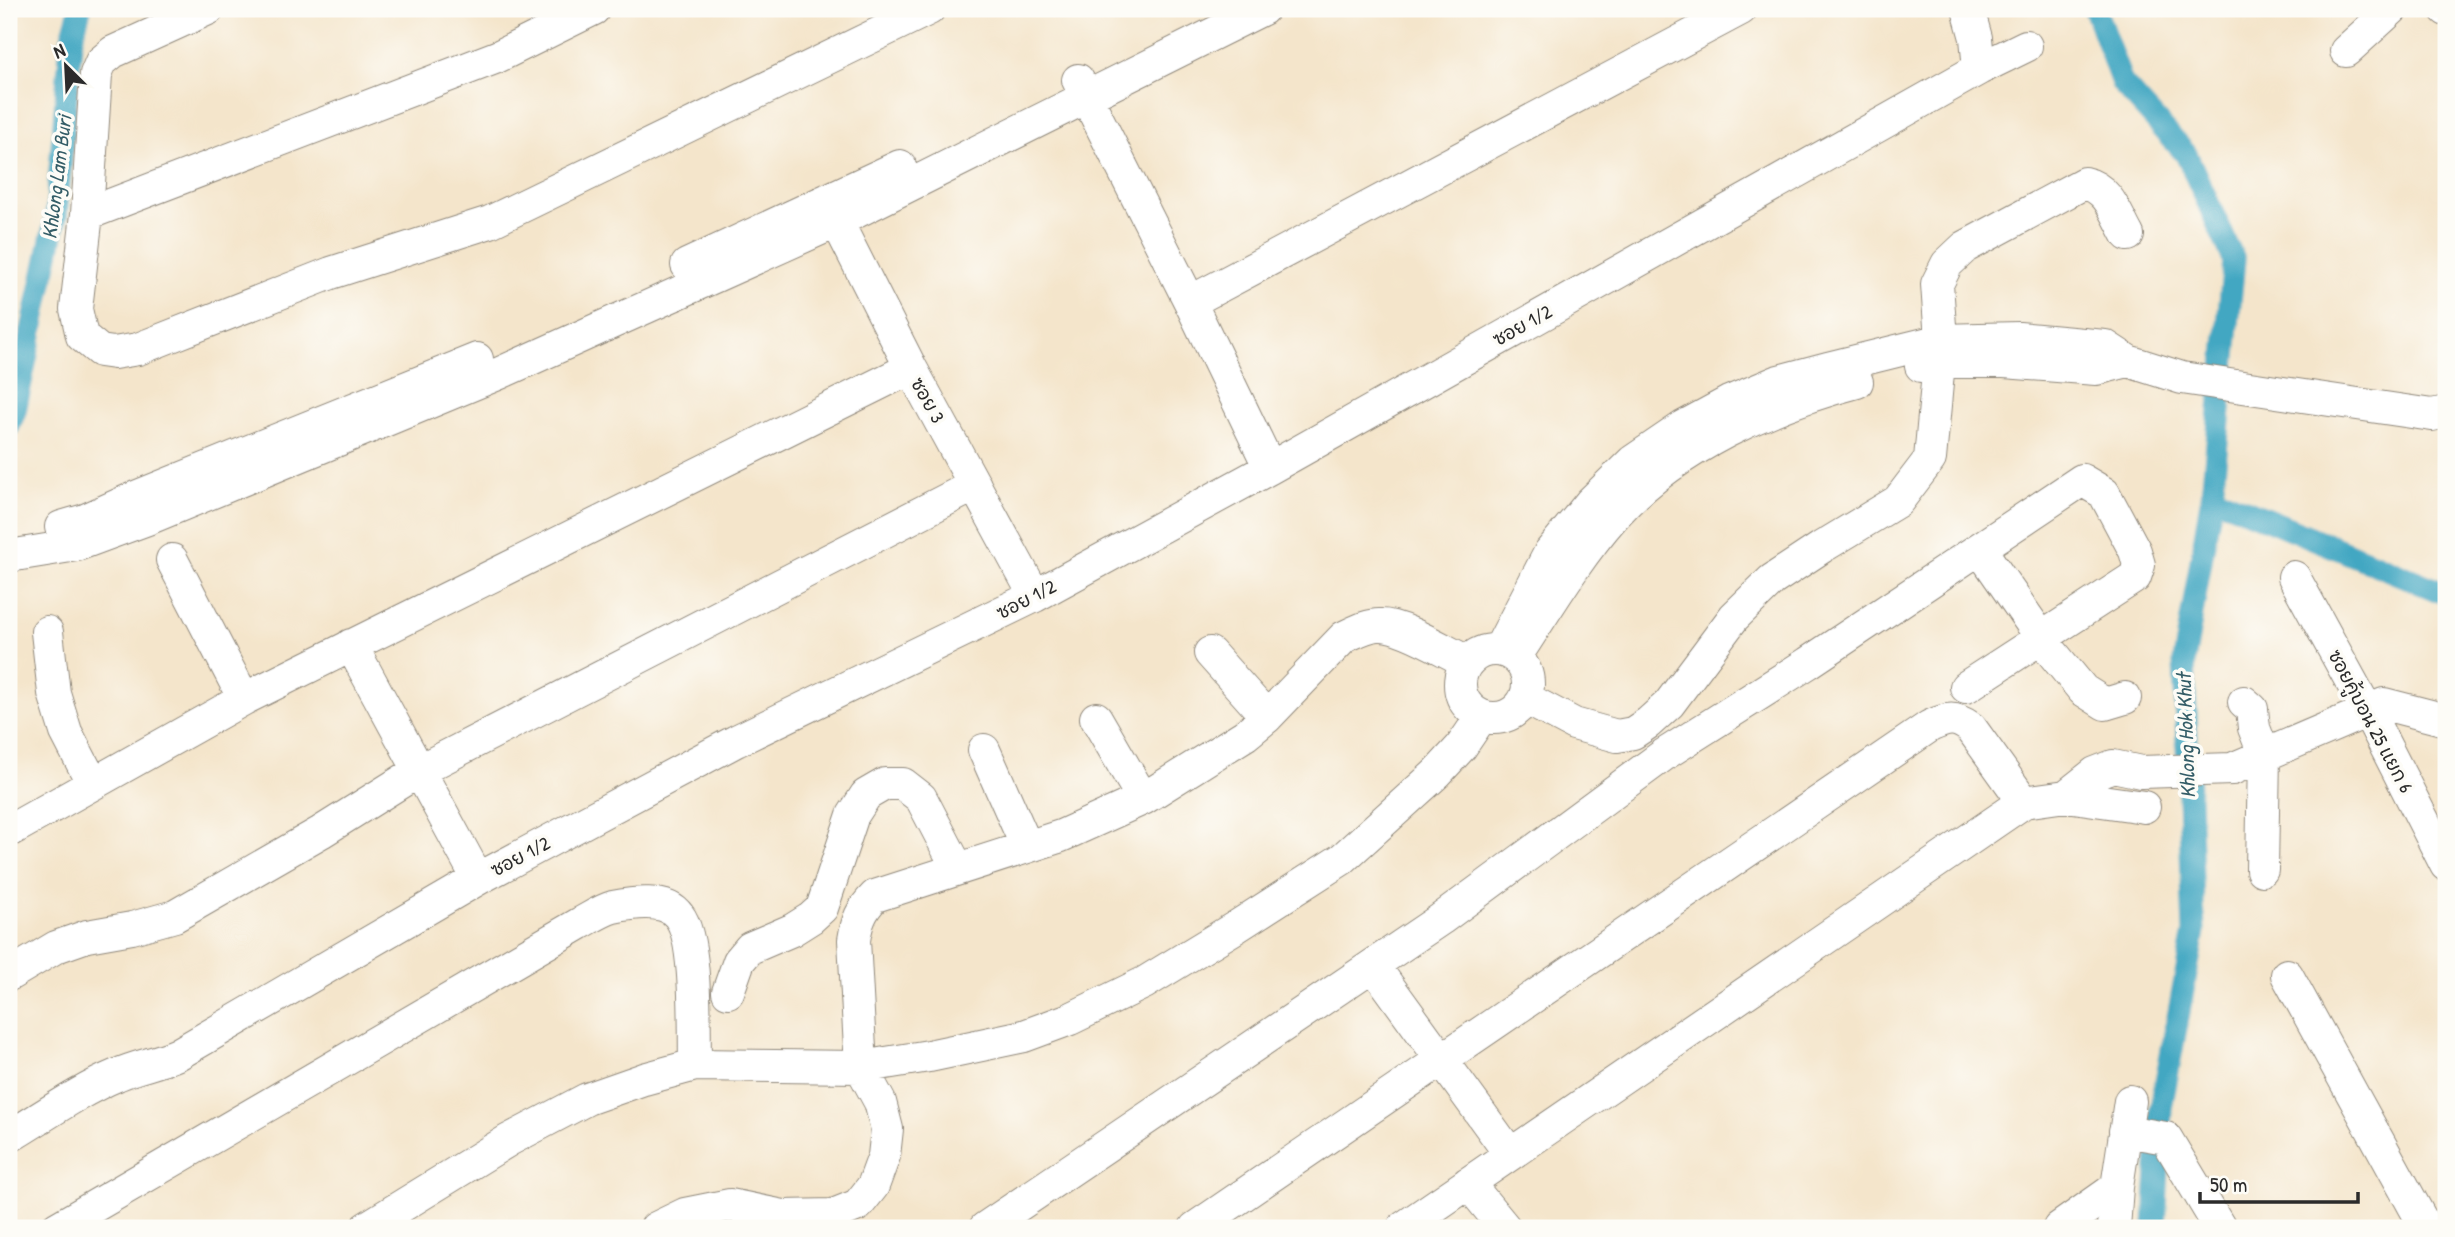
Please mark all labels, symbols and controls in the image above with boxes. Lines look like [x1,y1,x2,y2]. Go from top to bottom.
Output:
north arrow [32,32,102,102]
text: N [49,37,69,64]
water label: Khlong Lam Buri [35,111,79,240]
street label: ซอย 1/2 [1488,298,1556,352]
street label: ซอย 3 [905,373,951,427]
street label: ซอย 1/2 [992,573,1060,625]
street label: ซอยคู้บอน 25 แยก 6 [2321,645,2420,798]
water label: Khlong Hok Khut [2169,670,2202,799]
street label: ซอย 1/2 [486,830,554,882]
scale bar [2200,1160,2357,1204]
text: 50 m [2210,1170,2247,1199]

